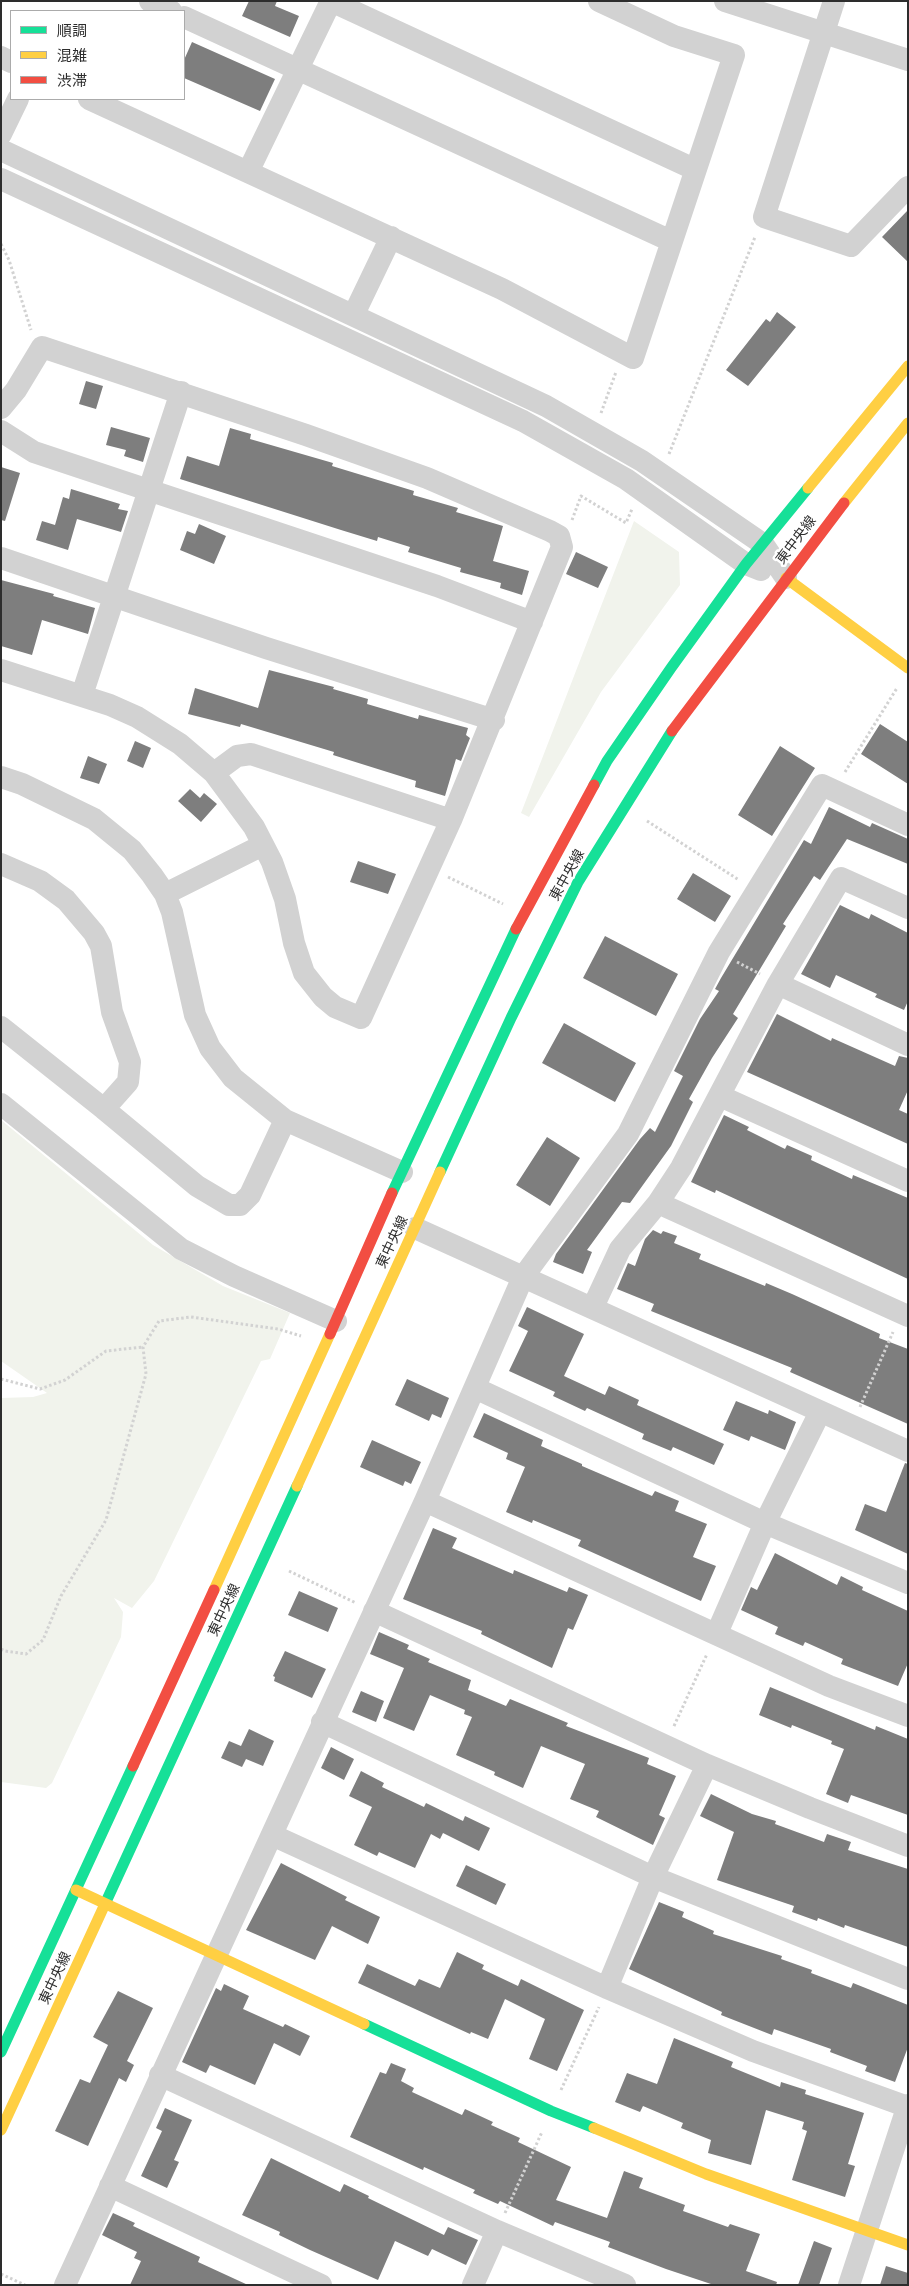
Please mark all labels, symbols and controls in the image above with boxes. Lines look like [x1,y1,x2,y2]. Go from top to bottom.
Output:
legend [10,10,185,100]
text: 順調 [57,21,87,39]
text: 混雑 [57,46,87,64]
text: 渋滞 [57,71,87,89]
street label: 東中央線 [772,513,820,567]
street label: 東中央線 [546,846,588,904]
street label: 東中央線 [373,1213,411,1271]
street label: 東中央線 [205,1581,243,1639]
street label: 東中央線 [36,1949,74,2007]

